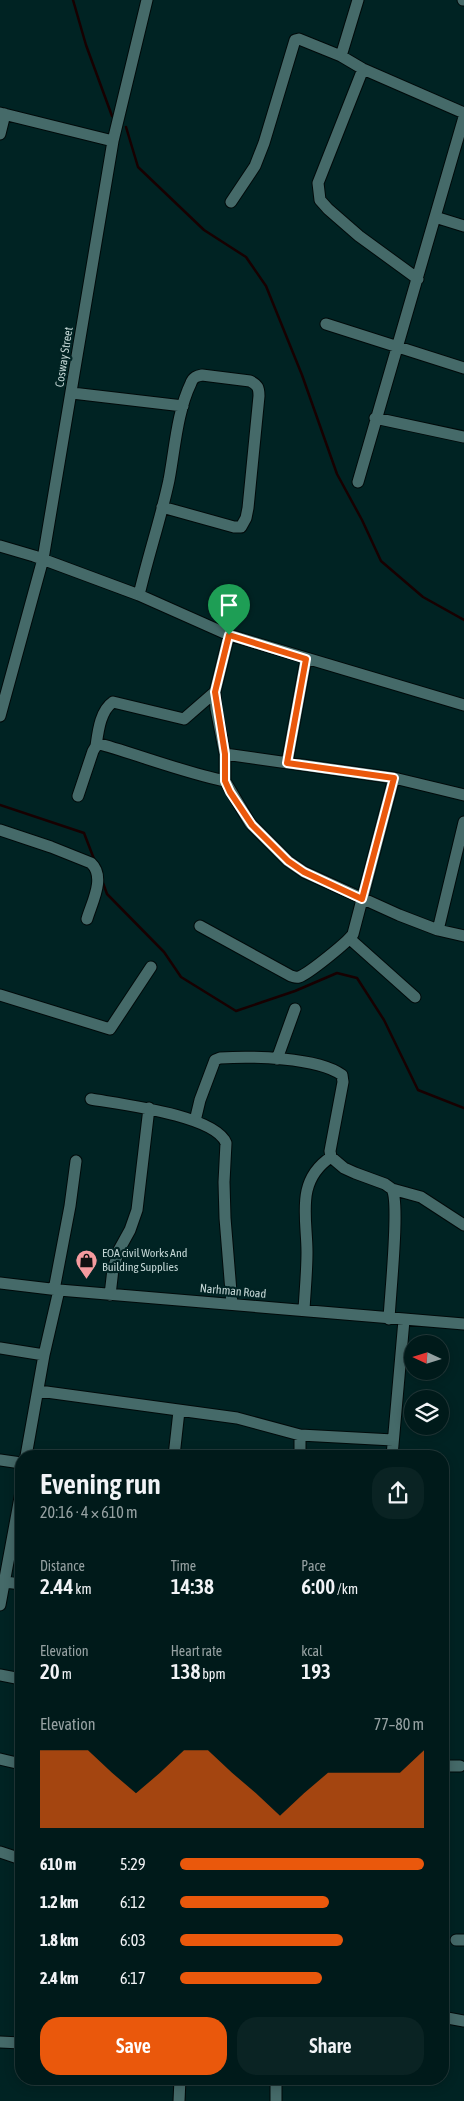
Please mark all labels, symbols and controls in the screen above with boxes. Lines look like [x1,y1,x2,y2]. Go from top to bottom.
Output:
street label: Cosway Street [52,325,76,388]
pin [208,584,250,635]
icon: arrive [215,591,243,619]
place label: EOA civil Works And Building Supplies [102,1246,187,1274]
shop icon: EOA civil Works And Building Supplies [74,1248,98,1279]
street label: Narhman Road [199,1281,267,1301]
north arrow [404,1335,449,1380]
map controls [404,1335,449,1435]
button: layers [404,1390,449,1435]
button: share [372,1467,424,1519]
text: Evening run [40,1468,161,1500]
text: 20:16 · 4 × 610 m [40,1503,138,1521]
text: Distance [40,1558,85,1574]
text: Time [171,1558,196,1574]
text: Pace [301,1558,326,1574]
text: 2.44 [40,1574,73,1598]
text: 14:38 [171,1574,214,1598]
text: 6:00 [301,1574,335,1598]
text: km [73,1581,92,1597]
text: /km [335,1581,358,1597]
text: Elevation [40,1643,89,1659]
text: Heart rate [171,1643,222,1659]
text: kcal [301,1643,323,1659]
text: 20 [40,1659,60,1683]
text: 138 [171,1659,200,1683]
text: 193 [301,1659,331,1683]
text: m [60,1666,72,1682]
text: bpm [200,1666,226,1682]
text: Elevation [40,1715,95,1733]
text: 77–80 m [374,1715,424,1733]
text: 610 m [40,1855,76,1873]
text: 5:29 [120,1855,145,1873]
text: 1.2 km [40,1893,79,1911]
text: 6:12 [120,1893,145,1911]
text: 1.8 km [40,1931,79,1949]
text: 6:03 [120,1931,146,1949]
text: 2.4 km [40,1969,79,1987]
text: 6:17 [120,1969,145,1987]
button: Save [40,2017,227,2075]
button: Share [237,2017,424,2075]

